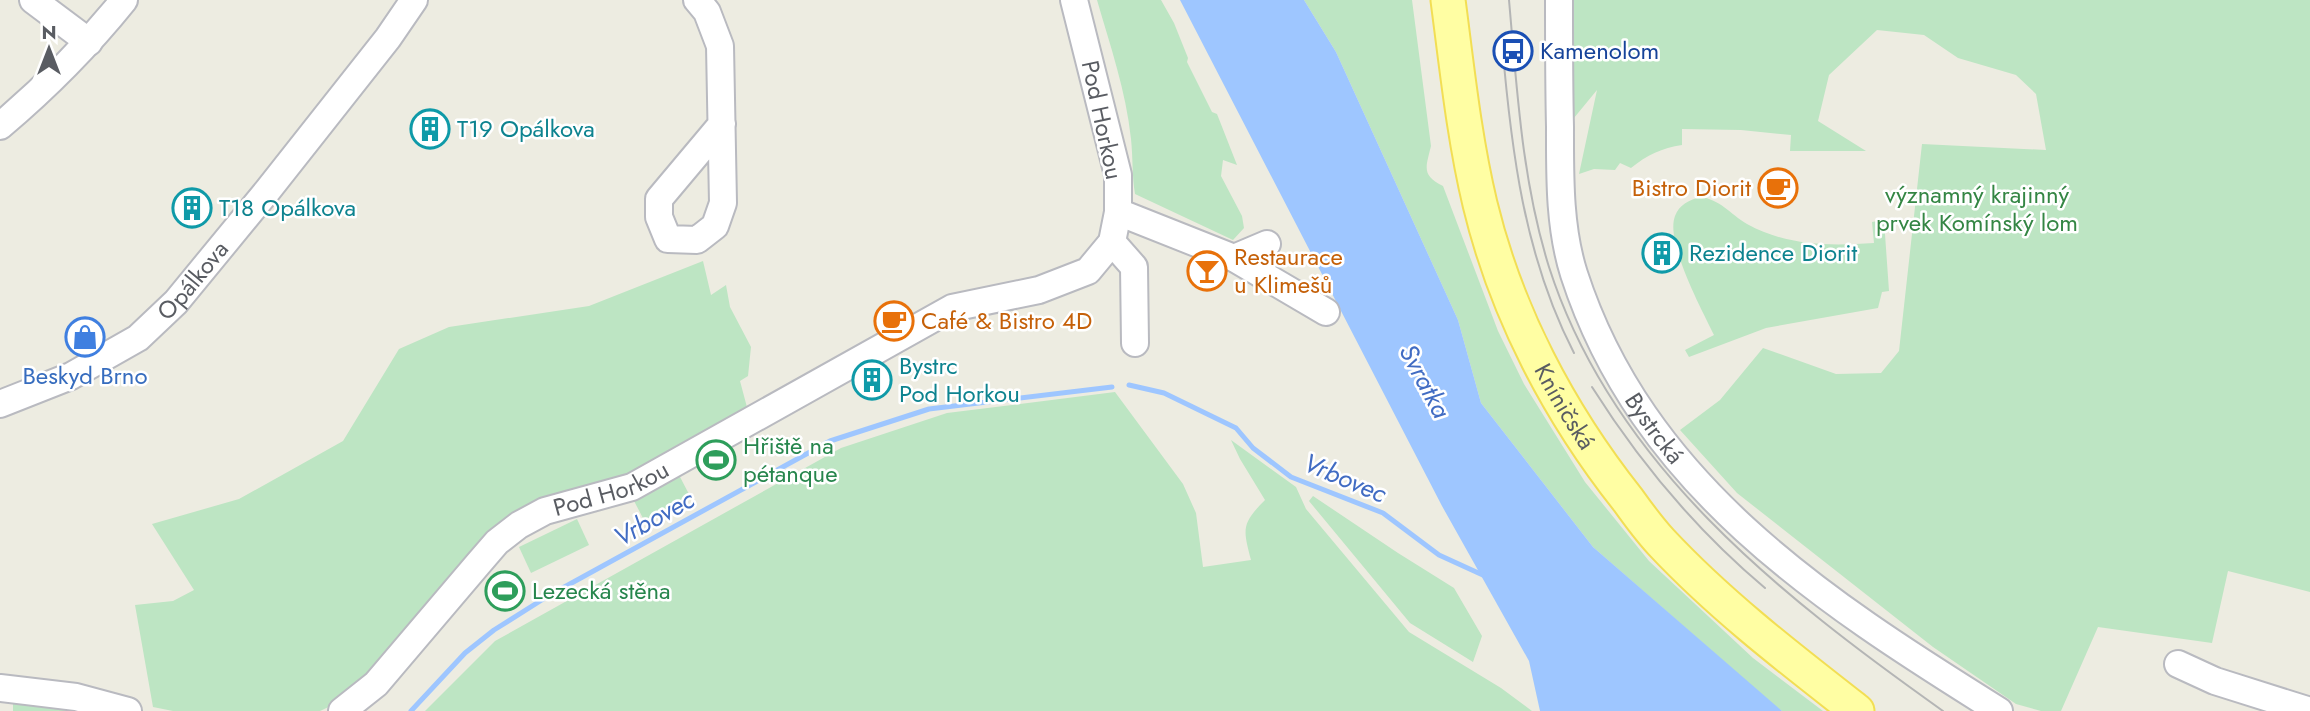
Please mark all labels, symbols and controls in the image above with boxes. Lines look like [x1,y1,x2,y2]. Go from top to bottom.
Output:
north arrow [14,14,84,84]
text: N [41,19,57,46]
bus stop icon: Kamenolom [1492,30,1534,72]
place label: Kamenolom [1540,33,1659,68]
street label: Pod Horkou [1073,57,1132,183]
building icon: T19 Opálkova [409,108,451,150]
place label: T19 Opálkova [457,111,595,146]
cafe icon: Bistro Diorit [1757,167,1799,209]
place label: Bistro Diorit [1632,170,1751,205]
park label: významný krajinný prvek Komínský lom [1876,177,2078,240]
building icon: T18 Opálkova [171,187,213,229]
place label: T18 Opálkova [219,190,356,225]
building icon: Rezidence Diorit [1641,232,1683,274]
street label: Opálkova [149,233,237,328]
place label: Rezidence Diorit [1689,235,1858,270]
place label: Restaurace u Klimešů [1234,239,1343,302]
bar icon: Restaurace u Klimešů [1186,250,1228,292]
cafe icon: Café & Bistro 4D [873,300,915,342]
place label: Café & Bistro 4D [921,303,1092,338]
shop icon: Beskyd Brno [64,316,106,358]
water label: Svratka [1390,337,1461,426]
place label: Bystrc Pod Horkou [899,348,1020,411]
street label: Kníničská [1526,357,1604,456]
place label: Beskyd Brno [22,358,148,393]
building icon: Bystrc Pod Horkou [851,359,893,401]
street label: Bystrcká [1617,386,1693,471]
place label: Hřiště na pétanque [743,428,838,491]
sports icon: Hřiště na pétanque [695,439,737,481]
water label: Vrbovec [1298,444,1393,513]
street label: Pod Horkou [549,452,675,525]
water label: Vrbovec [607,480,702,556]
sports icon: Lezecká stěna [484,570,526,612]
place label: Lezecká stěna [532,573,671,608]

